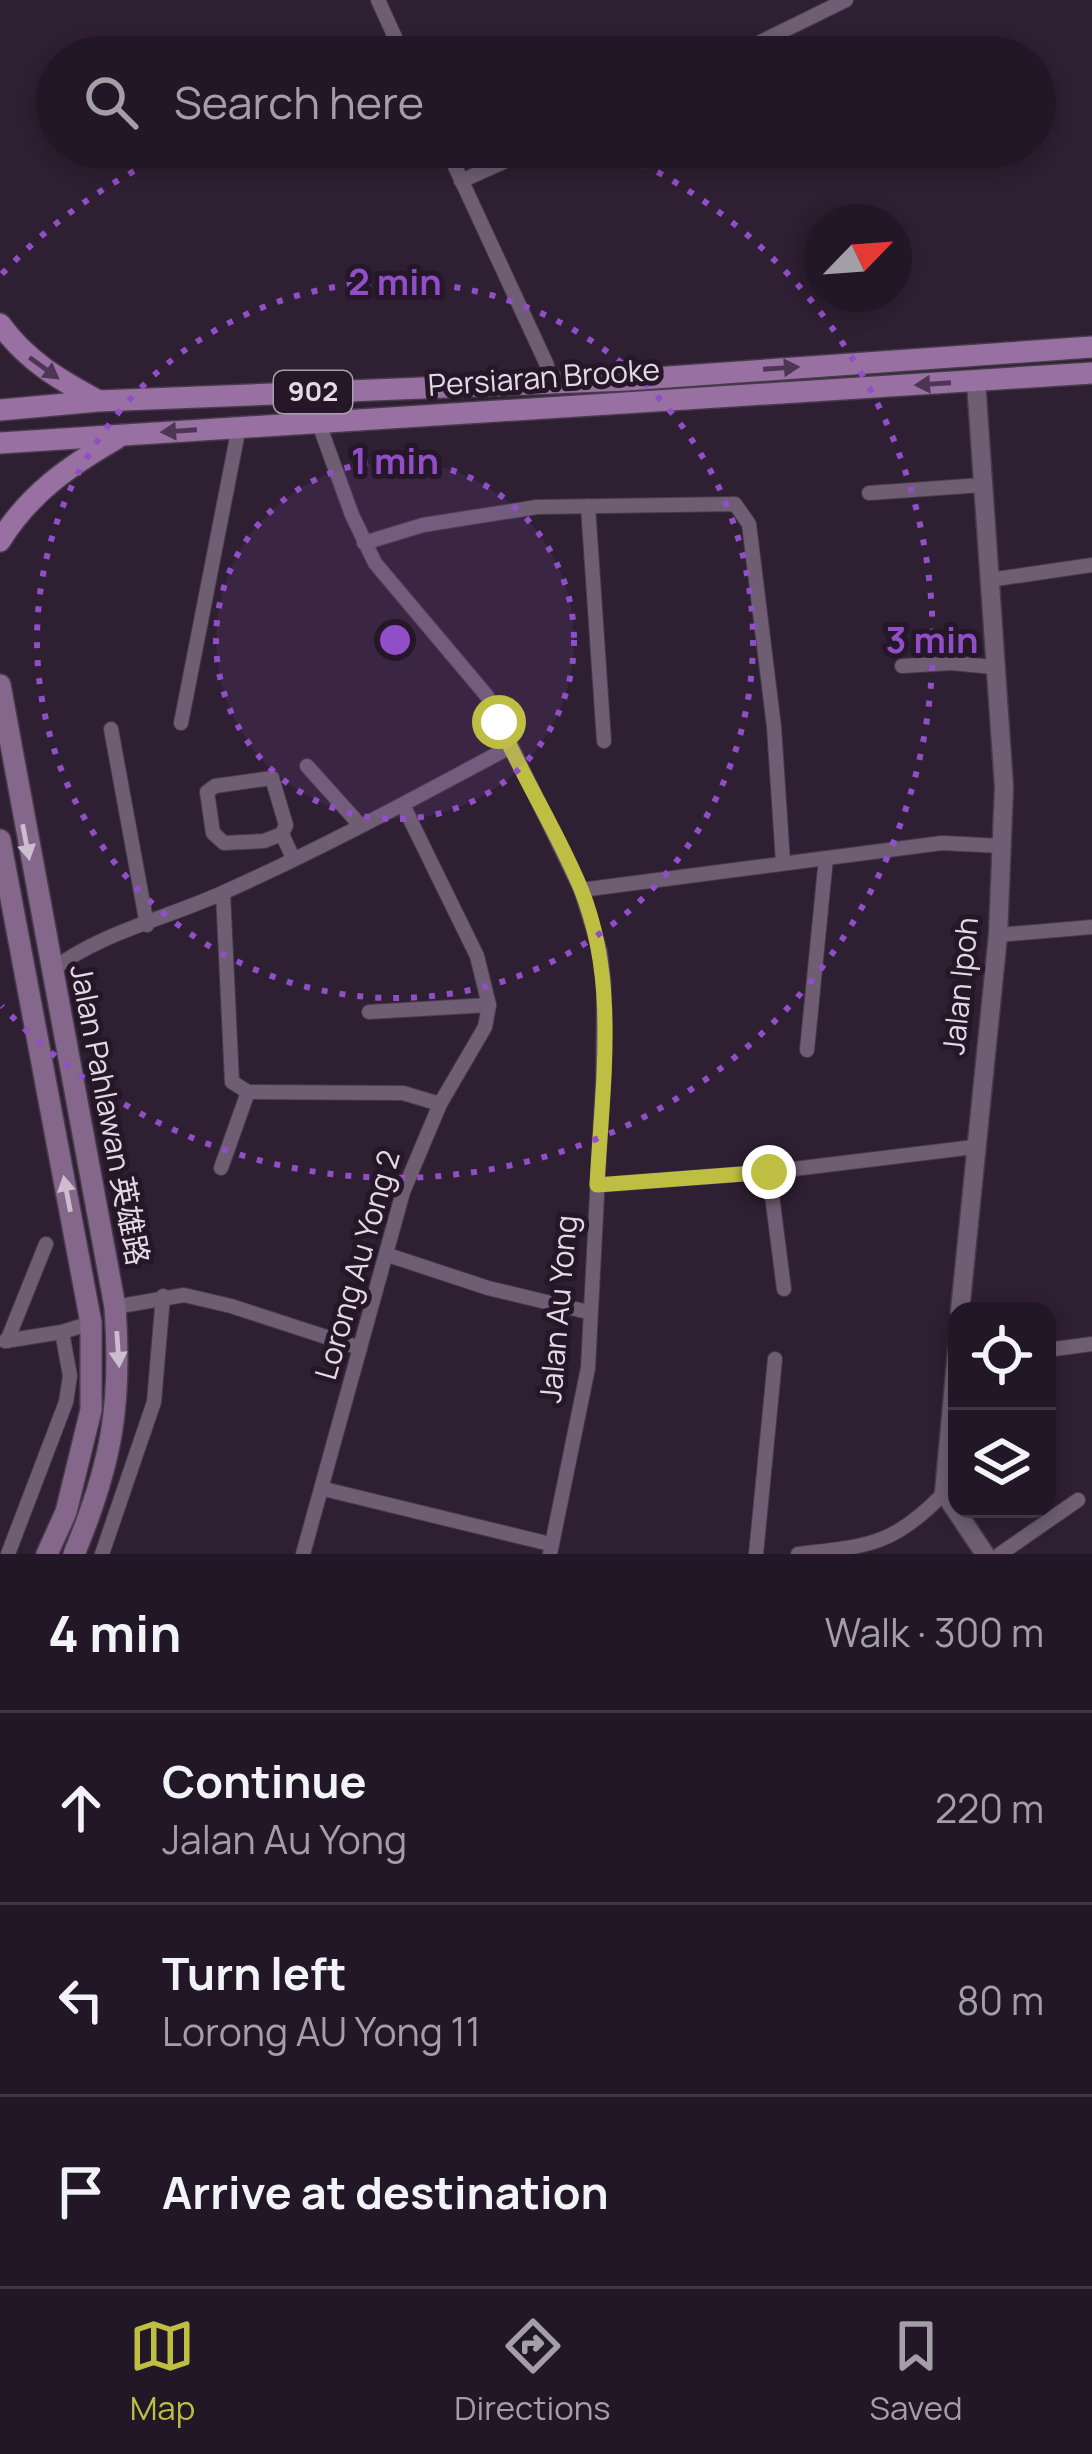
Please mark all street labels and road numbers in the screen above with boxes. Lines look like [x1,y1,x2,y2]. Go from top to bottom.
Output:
street label: Persiaran Brooke [427,348,661,405]
road number: 902 [274,371,352,413]
street label: Jalan Ipoh [932,915,987,1057]
street label: Jalan Pahlawan 英雄路 [61,961,160,1269]
street label: Lorong Au Yong 2 [304,1145,409,1384]
street label: Jalan Au Yong [529,1213,586,1405]

